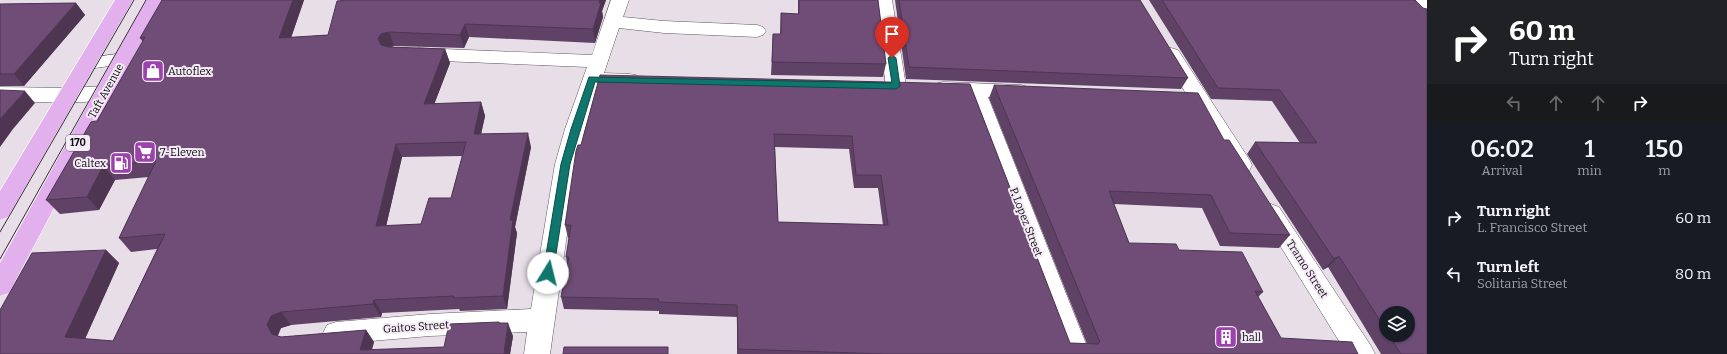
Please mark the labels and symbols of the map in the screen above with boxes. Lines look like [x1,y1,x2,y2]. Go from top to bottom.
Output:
pin [875,17,909,58]
shop icon: Autoflex [140,58,166,84]
street label: Taft Avenue [86,61,126,121]
place label: Autoflex [168,65,211,78]
road number: 170 [66,135,90,151]
supermarket icon: 7-Eleven [132,139,158,165]
place label: 7-Eleven [160,146,205,159]
fuel station icon: Caltex [108,150,134,176]
place label: Caltex [74,157,106,170]
street label: P. Lopez Street [1007,186,1045,258]
street label: Tramo Street [1283,237,1331,301]
position arrow [527,252,569,294]
street label: Gaitos Street [383,318,449,336]
building icon: hall [1213,324,1239,350]
place label: hall [1242,331,1261,344]

